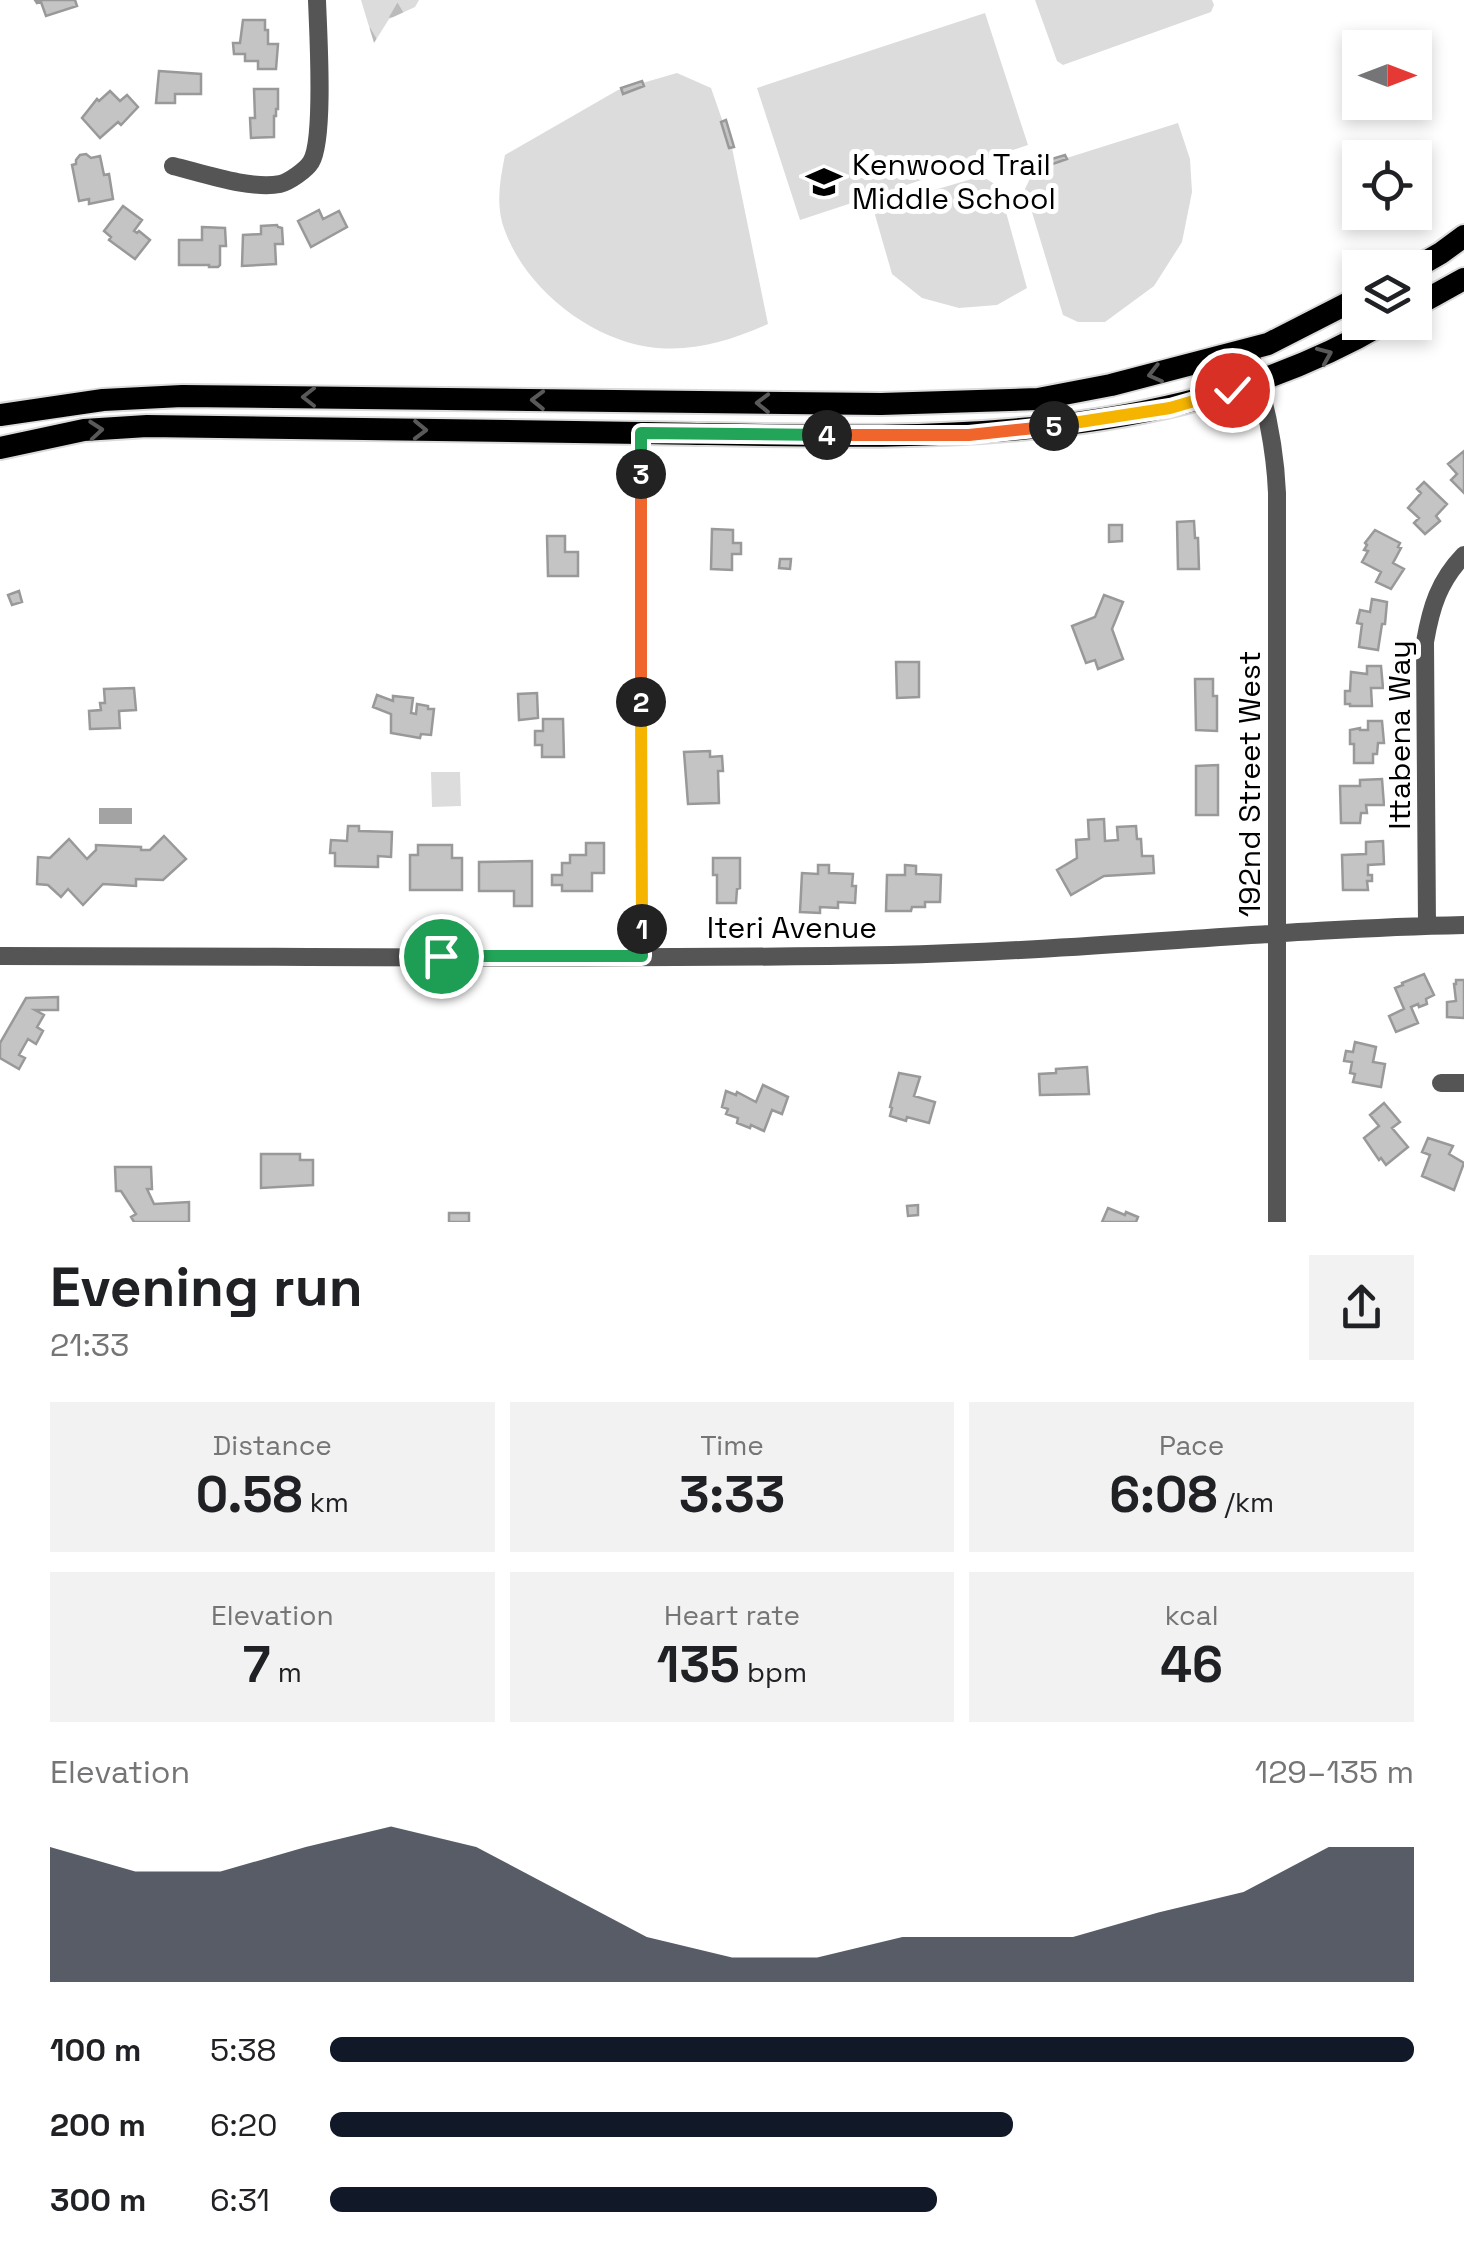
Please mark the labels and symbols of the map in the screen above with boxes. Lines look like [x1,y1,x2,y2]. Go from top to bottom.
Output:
north arrow [1342,30,1432,120]
place label: Kenwood Trail Middle School [852,145,1056,218]
school or university icon: Kenwood Trail Middle School [805,163,843,201]
one-way arrow [1315,347,1332,367]
pin [1190,348,1275,433]
one-way arrow [1147,363,1164,384]
one-way arrow [301,386,316,408]
one-way arrow [529,389,544,411]
one-way arrow [754,392,770,414]
pin: 5 [1029,401,1079,451]
pin: 4 [802,410,852,460]
one-way arrow [413,419,429,440]
one-way arrow [88,420,104,441]
pin: 3 [616,449,666,499]
street label: Ittabena Way [1380,640,1419,830]
street label: 192nd Street West [1230,651,1269,917]
pin: 2 [616,677,666,727]
pin: 1 [617,904,667,954]
street label: Iteri Avenue [707,908,877,947]
pin [399,914,484,999]

